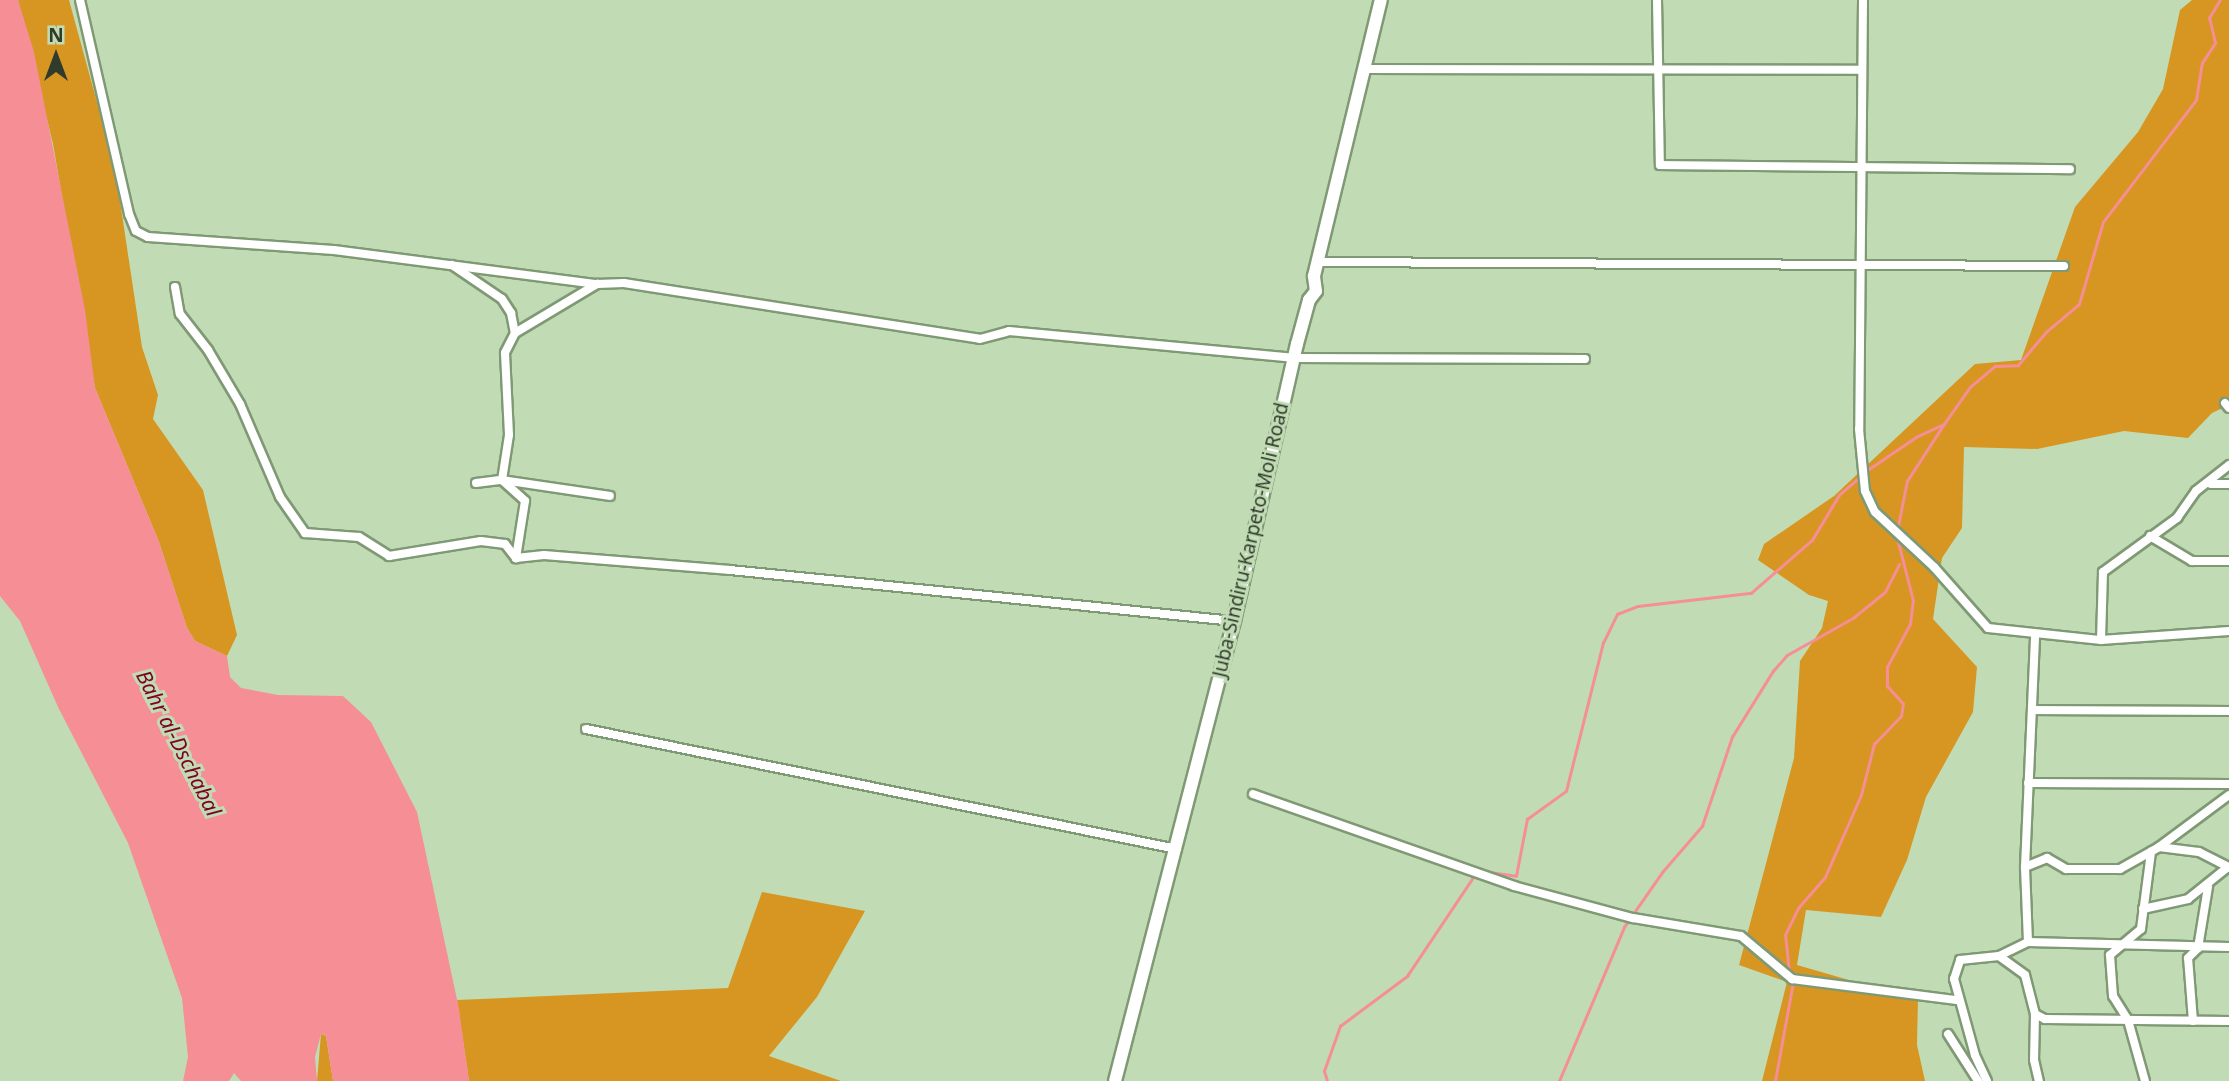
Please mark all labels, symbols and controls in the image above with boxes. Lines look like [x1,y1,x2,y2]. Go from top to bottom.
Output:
north arrow [21,21,91,91]
text: N [48,22,64,48]
street label: Juba-Sindiru-Karpeto-Moli Road [1208,401,1294,679]
water label: Bahr al-Dschabal [131,666,227,820]

